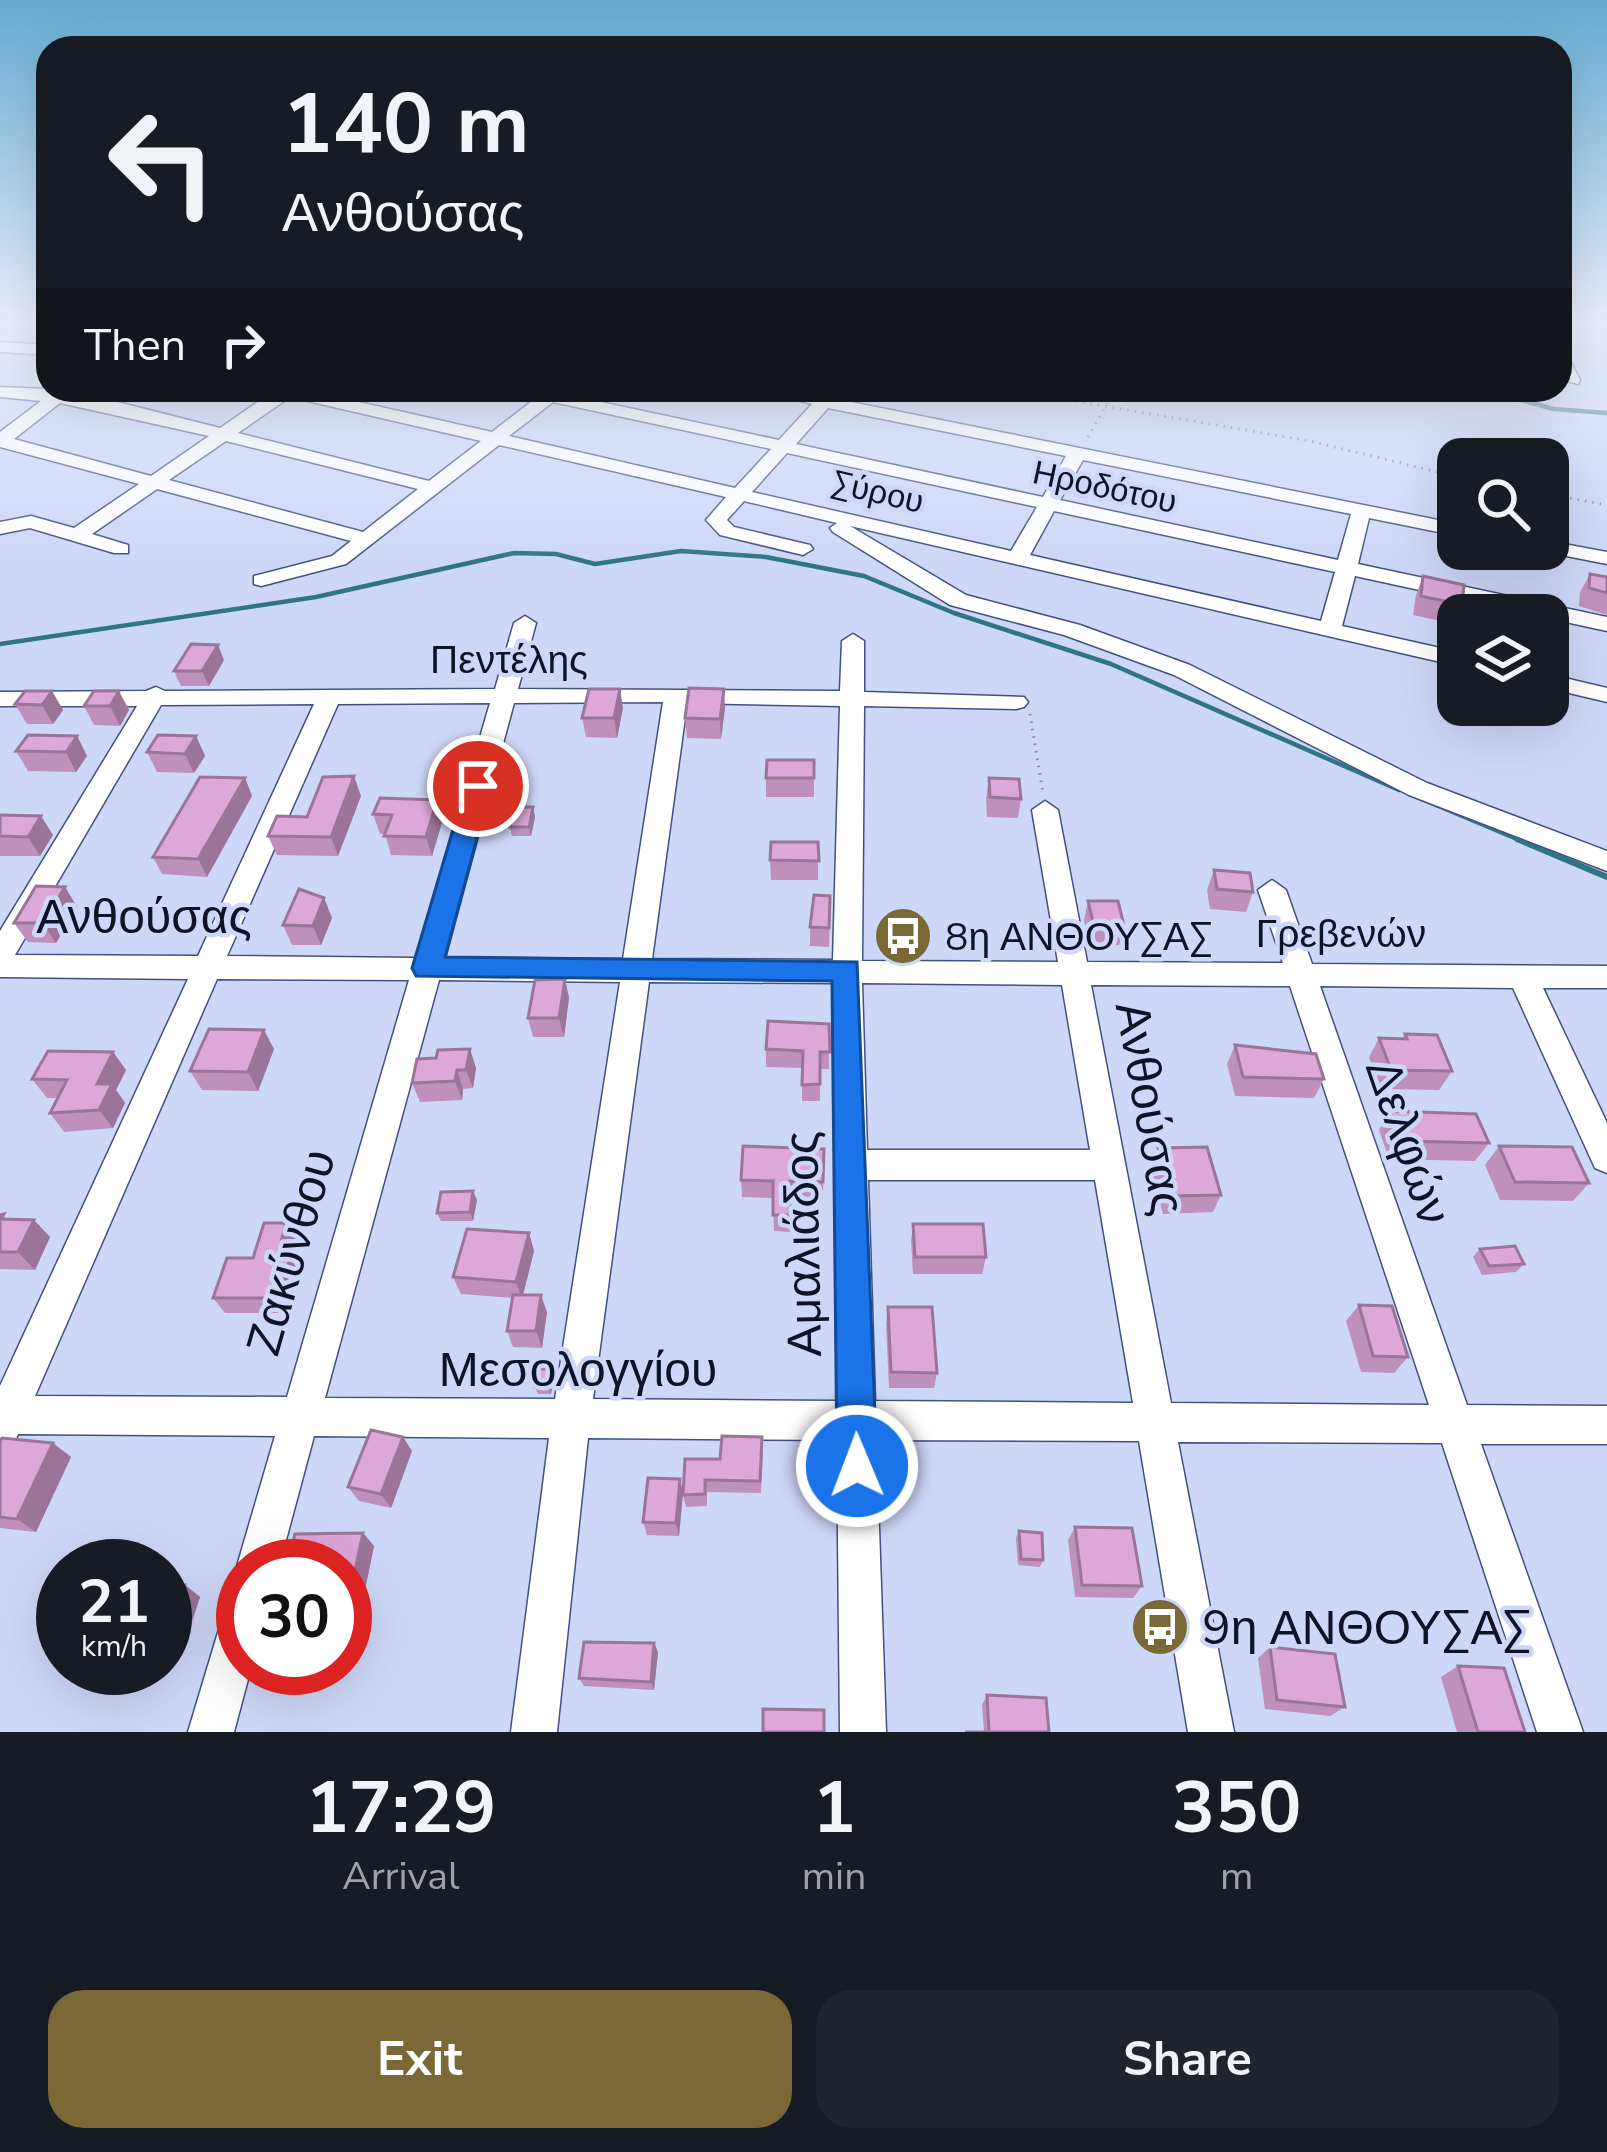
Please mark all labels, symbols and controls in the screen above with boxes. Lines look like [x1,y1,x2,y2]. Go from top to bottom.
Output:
text: 140 m [282,67,530,182]
icon: left [84,84,240,240]
text: Ανθούσας [282,176,524,250]
icon: right [210,312,276,378]
text: Then [84,315,186,376]
map controls [1437,438,1569,726]
button: search [1437,438,1569,570]
street label: Ηροδότου [1029,450,1181,525]
street label: Σύρου [827,460,928,525]
button: layers [1437,594,1569,726]
street label: Πεντέλης [430,634,588,687]
pin [427,735,529,837]
icon: arrive [445,753,511,819]
street label: Ανθούσας [36,884,252,950]
bus stop icon: 8η ΑΝΘΟΥΣΑΣ [872,905,934,967]
street label: Γρεβενών [1256,908,1426,961]
place label: 8η ΑΝΘΟΥΣΑΣ [945,911,1213,964]
street label: Ανθούσας [1099,996,1201,1220]
street label: Δελφών [1349,1049,1467,1233]
street label: Αμαλιάδος [768,1131,838,1357]
street label: Ζακύνθου [230,1142,352,1363]
street label: Μεσολογγίου [439,1337,717,1403]
position arrow [794,1403,920,1529]
speed limit sign: 30 [216,1539,372,1695]
text: 21 [78,1561,150,1643]
place label: 9η ΑΝΘΟΥΣΑΣ [1202,1595,1531,1661]
bus stop icon: 9η ΑΝΘΟΥΣΑΣ [1129,1596,1191,1658]
text: km/h [81,1626,147,1667]
text: 17:29 [306,1759,496,1857]
text: 1 [812,1759,856,1857]
text: 350 [1172,1759,1301,1857]
text: Arrival [342,1850,460,1903]
text: min [802,1850,866,1903]
text: m [1220,1850,1253,1903]
button: Exit [48,1990,792,2128]
button: Share [816,1990,1559,2128]

